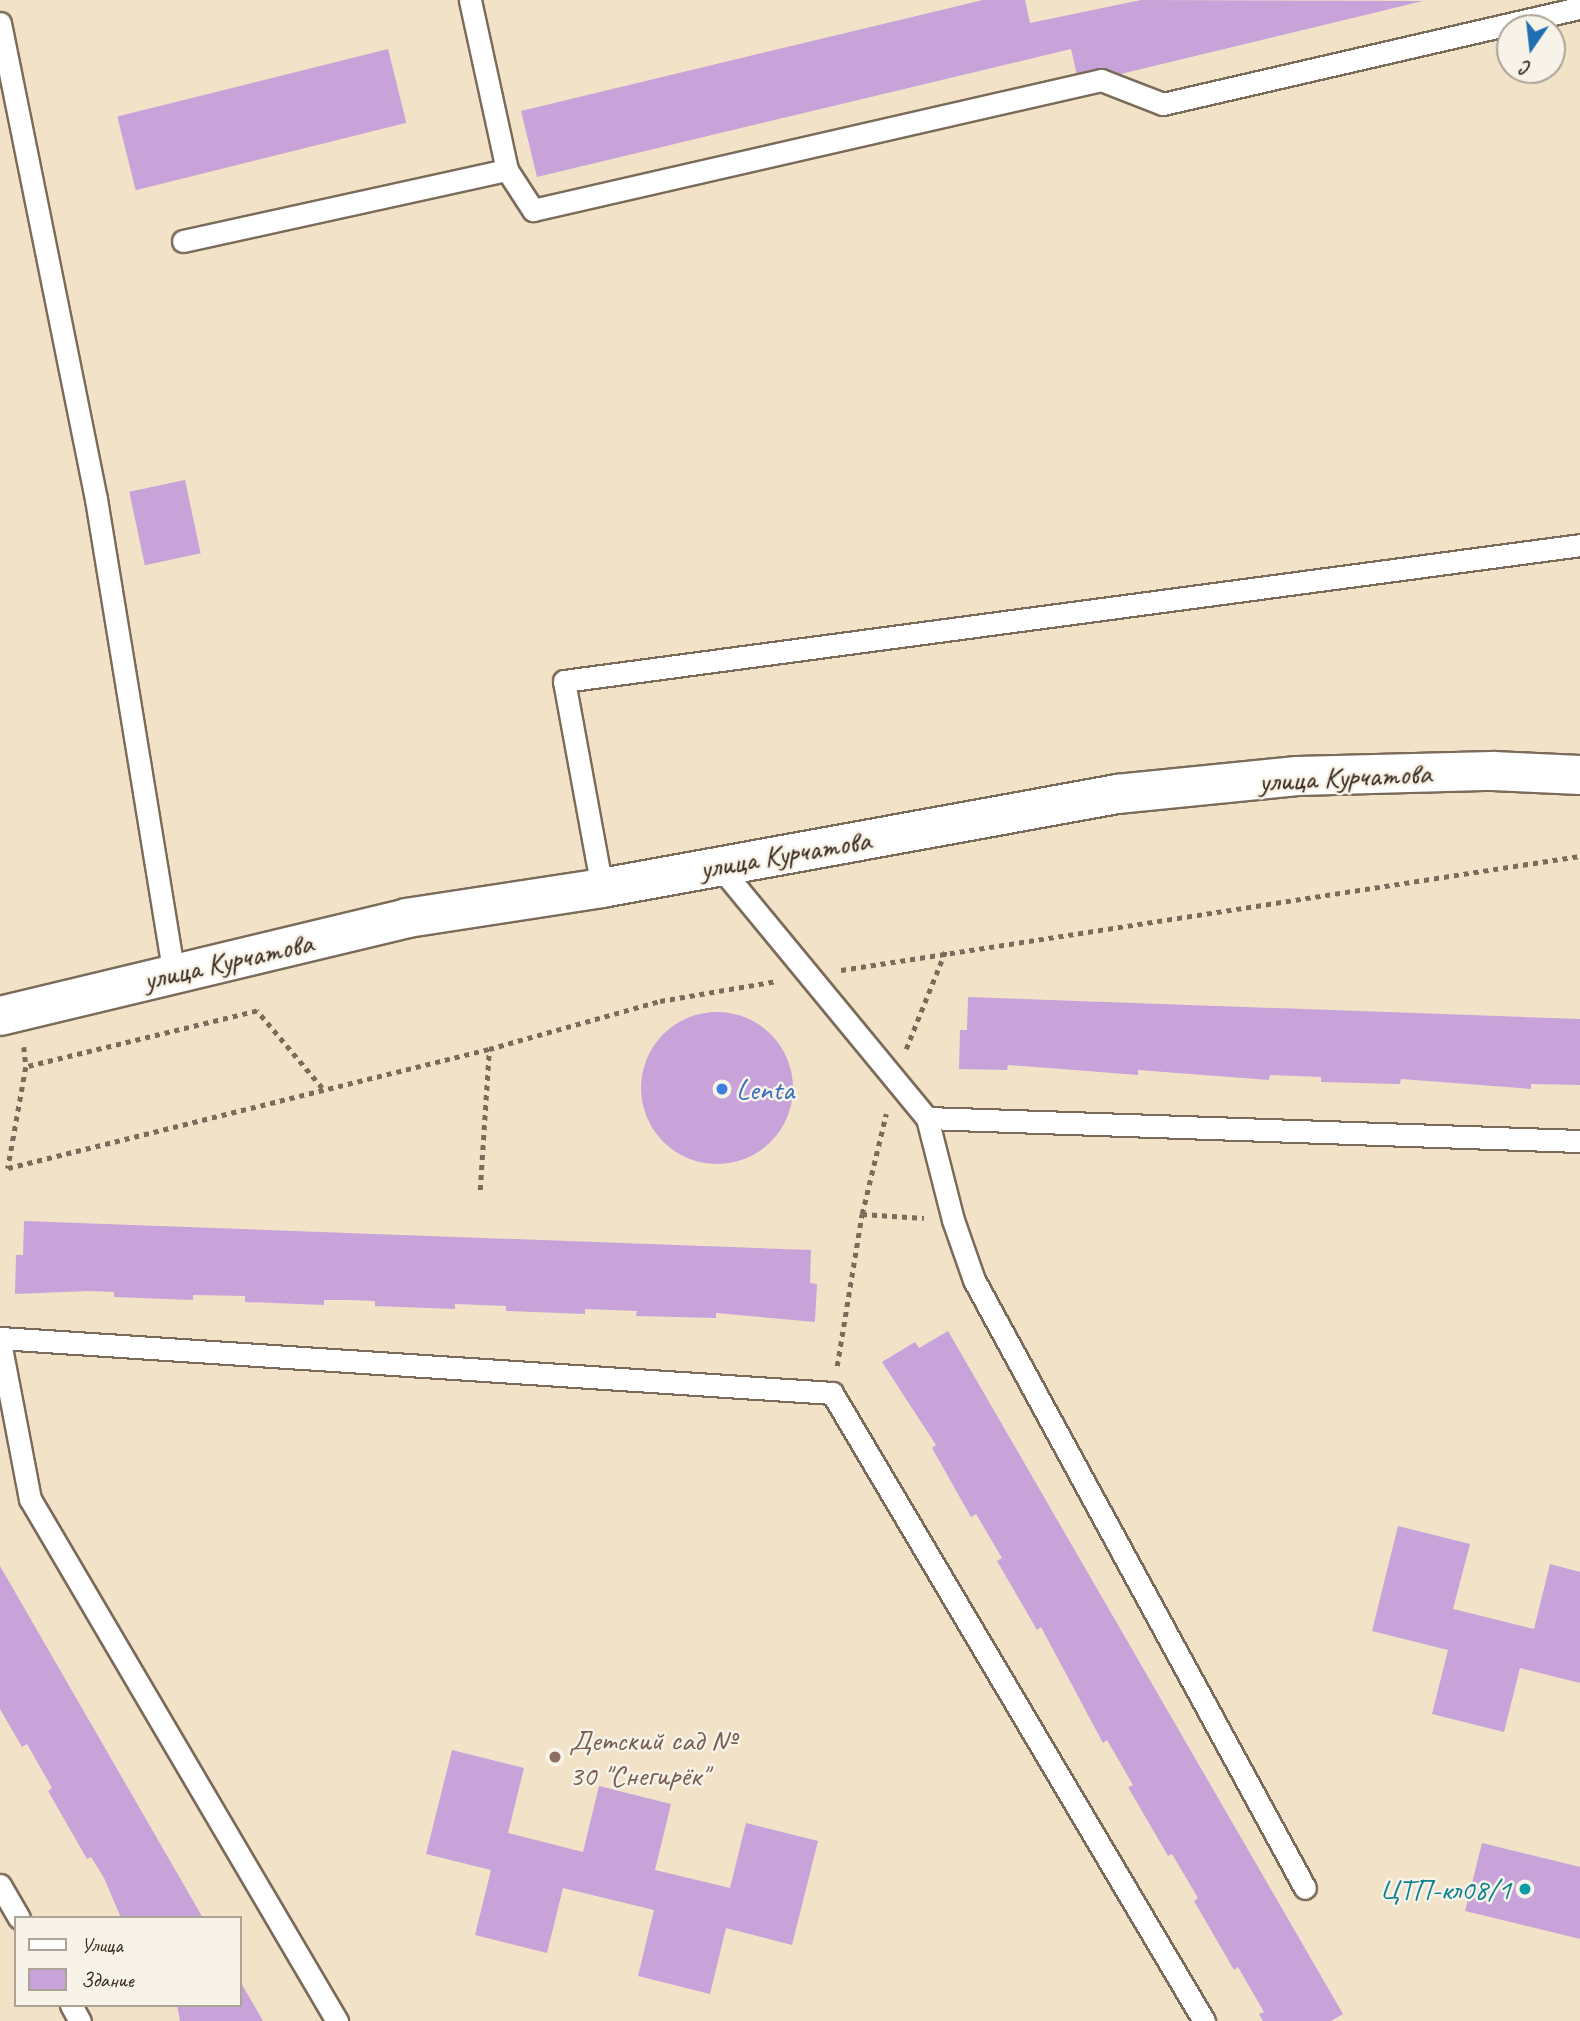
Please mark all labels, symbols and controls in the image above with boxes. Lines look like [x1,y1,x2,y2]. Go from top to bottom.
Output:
north arrow [1496,14,1566,84]
text: С [1519,55,1534,80]
street label: улица Курчатова [1258,755,1432,799]
street label: улица Курчатова [697,821,873,887]
street label: улица Курчатова [140,924,316,998]
place label: Lenta [736,1071,794,1107]
marker: Lenta [714,1081,730,1097]
place label: Детский сад № 30 "Снегирёк" [569,1722,736,1792]
marker: Детский сад № 30 "Снегирёк" [547,1749,563,1765]
place label: ЦТП-кл08/1 [1379,1871,1511,1907]
marker: ЦТП-кл08/1 [1517,1881,1533,1897]
legend [14,1916,242,2007]
text: Улица [81,1932,123,1958]
text: Здание [81,1967,134,1993]

